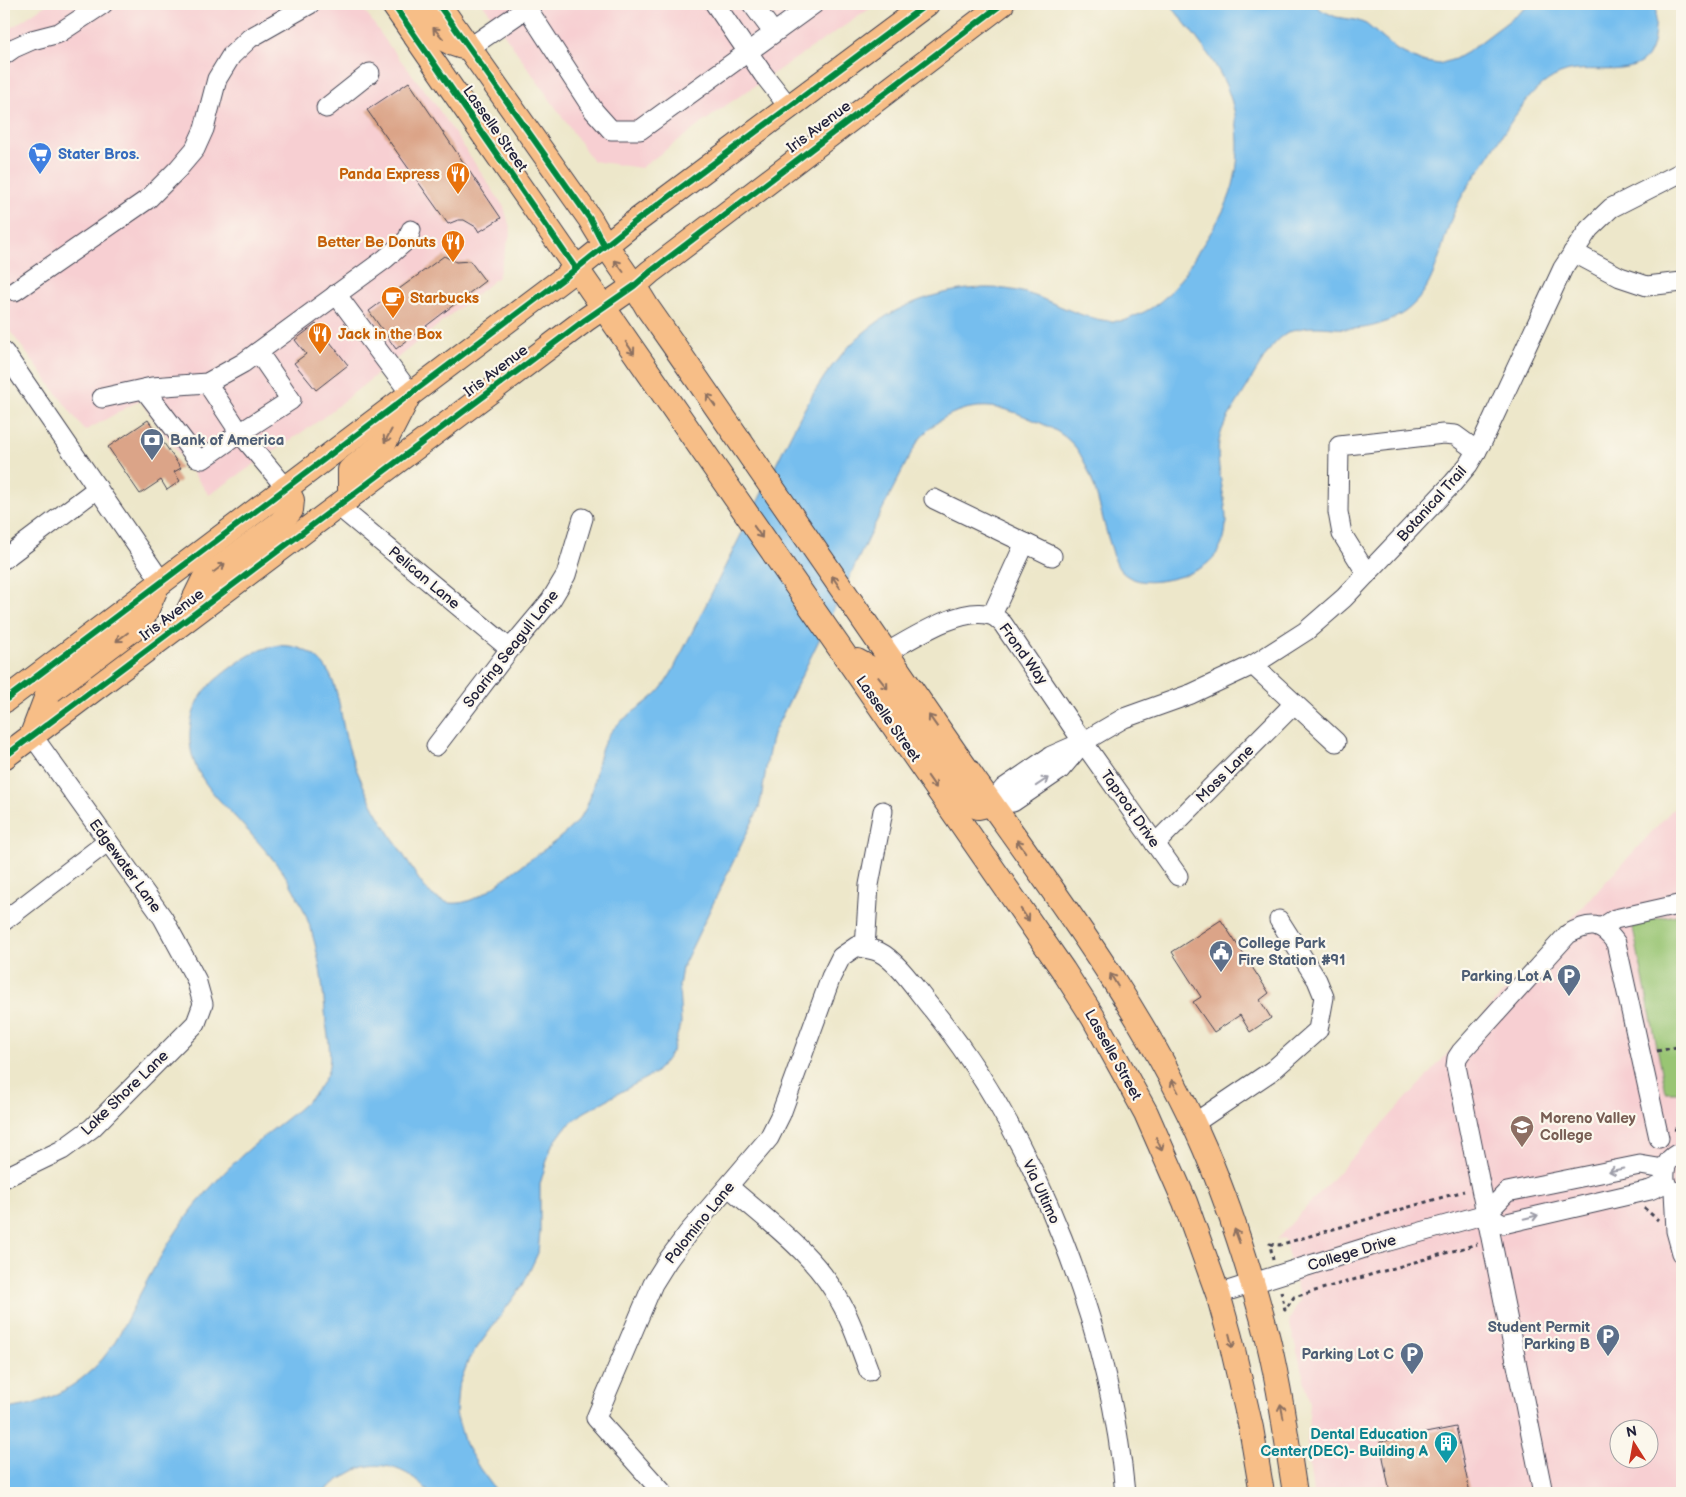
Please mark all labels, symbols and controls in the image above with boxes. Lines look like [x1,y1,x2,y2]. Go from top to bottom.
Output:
one-way arrow [432,27,444,39]
street label: Lasselle Street [458,82,532,176]
street label: Iris Avenue [783,97,855,157]
supermarket icon: Stater Bros. [27,141,53,175]
place label: Stater Bros. [58,145,139,164]
restaurant icon: Panda Express [445,161,471,195]
place label: Panda Express [339,165,440,184]
restaurant icon: Better Be Donuts [440,229,466,263]
place label: Better Be Donuts [317,233,436,252]
one-way arrow [614,260,625,273]
cafe icon: Starbucks [380,285,406,319]
place label: Starbucks [410,289,479,308]
restaurant icon: Jack in the Box [307,321,333,355]
place label: Jack in the Box [338,325,442,344]
street label: Iris Avenue [460,341,532,401]
one-way arrow [625,341,636,355]
one-way arrow [706,393,716,407]
bank icon: Bank of America [139,427,165,461]
one-way arrow [382,428,392,442]
place label: Bank of America [170,431,284,450]
street label: Botanical Trail [1393,462,1471,546]
one-way arrow [753,525,763,539]
street label: Pelican Lane [384,543,464,613]
one-way arrow [212,563,226,573]
one-way arrow [831,575,841,589]
street label: Iris Avenue [136,585,208,645]
street label: Soaring Seagull Lane [459,586,563,712]
street label: Frond Way [994,620,1052,689]
one-way arrow [116,632,129,643]
street label: Lasselle Street [851,672,925,766]
one-way arrow [878,676,889,689]
one-way arrow [928,714,938,728]
street label: Moss Lane [1192,741,1258,807]
street label: Taproot Drive [1096,766,1164,852]
one-way arrow [927,775,937,789]
one-way arrow [1035,777,1049,787]
street label: Edgewater Lane [85,815,165,917]
one-way arrow [1016,839,1026,853]
one-way arrow [1020,908,1030,922]
place label: College Park Fire Station #91 [1238,934,1345,970]
public building icon: College Park Fire Station #91 [1208,939,1234,973]
parking icon: Parking Lot A [1556,963,1582,997]
place label: Parking Lot A [1461,967,1553,986]
one-way arrow [1108,973,1118,987]
street label: Lasselle Street [1080,1006,1146,1104]
street label: Lake Shore Lane [77,1046,173,1140]
one-way arrow [1169,1080,1179,1094]
place label: Moreno Valley College [1540,1109,1636,1145]
school or university icon: Moreno Valley College [1509,1114,1535,1148]
one-way arrow [1155,1136,1165,1151]
street label: Via Ultimo [1018,1157,1064,1227]
one-way arrow [1609,1166,1625,1175]
street label: Palomino Lane [661,1178,739,1268]
one-way arrow [1523,1212,1539,1221]
one-way arrow [1232,1229,1241,1244]
street label: College Drive [1305,1230,1399,1275]
place label: Student Permit Parking B [1488,1318,1590,1354]
parking icon: Student Permit Parking B [1595,1323,1621,1357]
one-way arrow [1227,1332,1236,1348]
parking icon: Parking Lot C [1399,1341,1425,1375]
place label: Parking Lot C [1302,1345,1394,1364]
one-way arrow [1277,1403,1286,1419]
north arrow [1608,1420,1658,1470]
text: N [1625,1422,1638,1441]
place label: Dental Education Center(DEC)- Building A [1260,1425,1429,1461]
building icon: Dental Education Center(DEC)- Building A [1433,1430,1459,1464]

